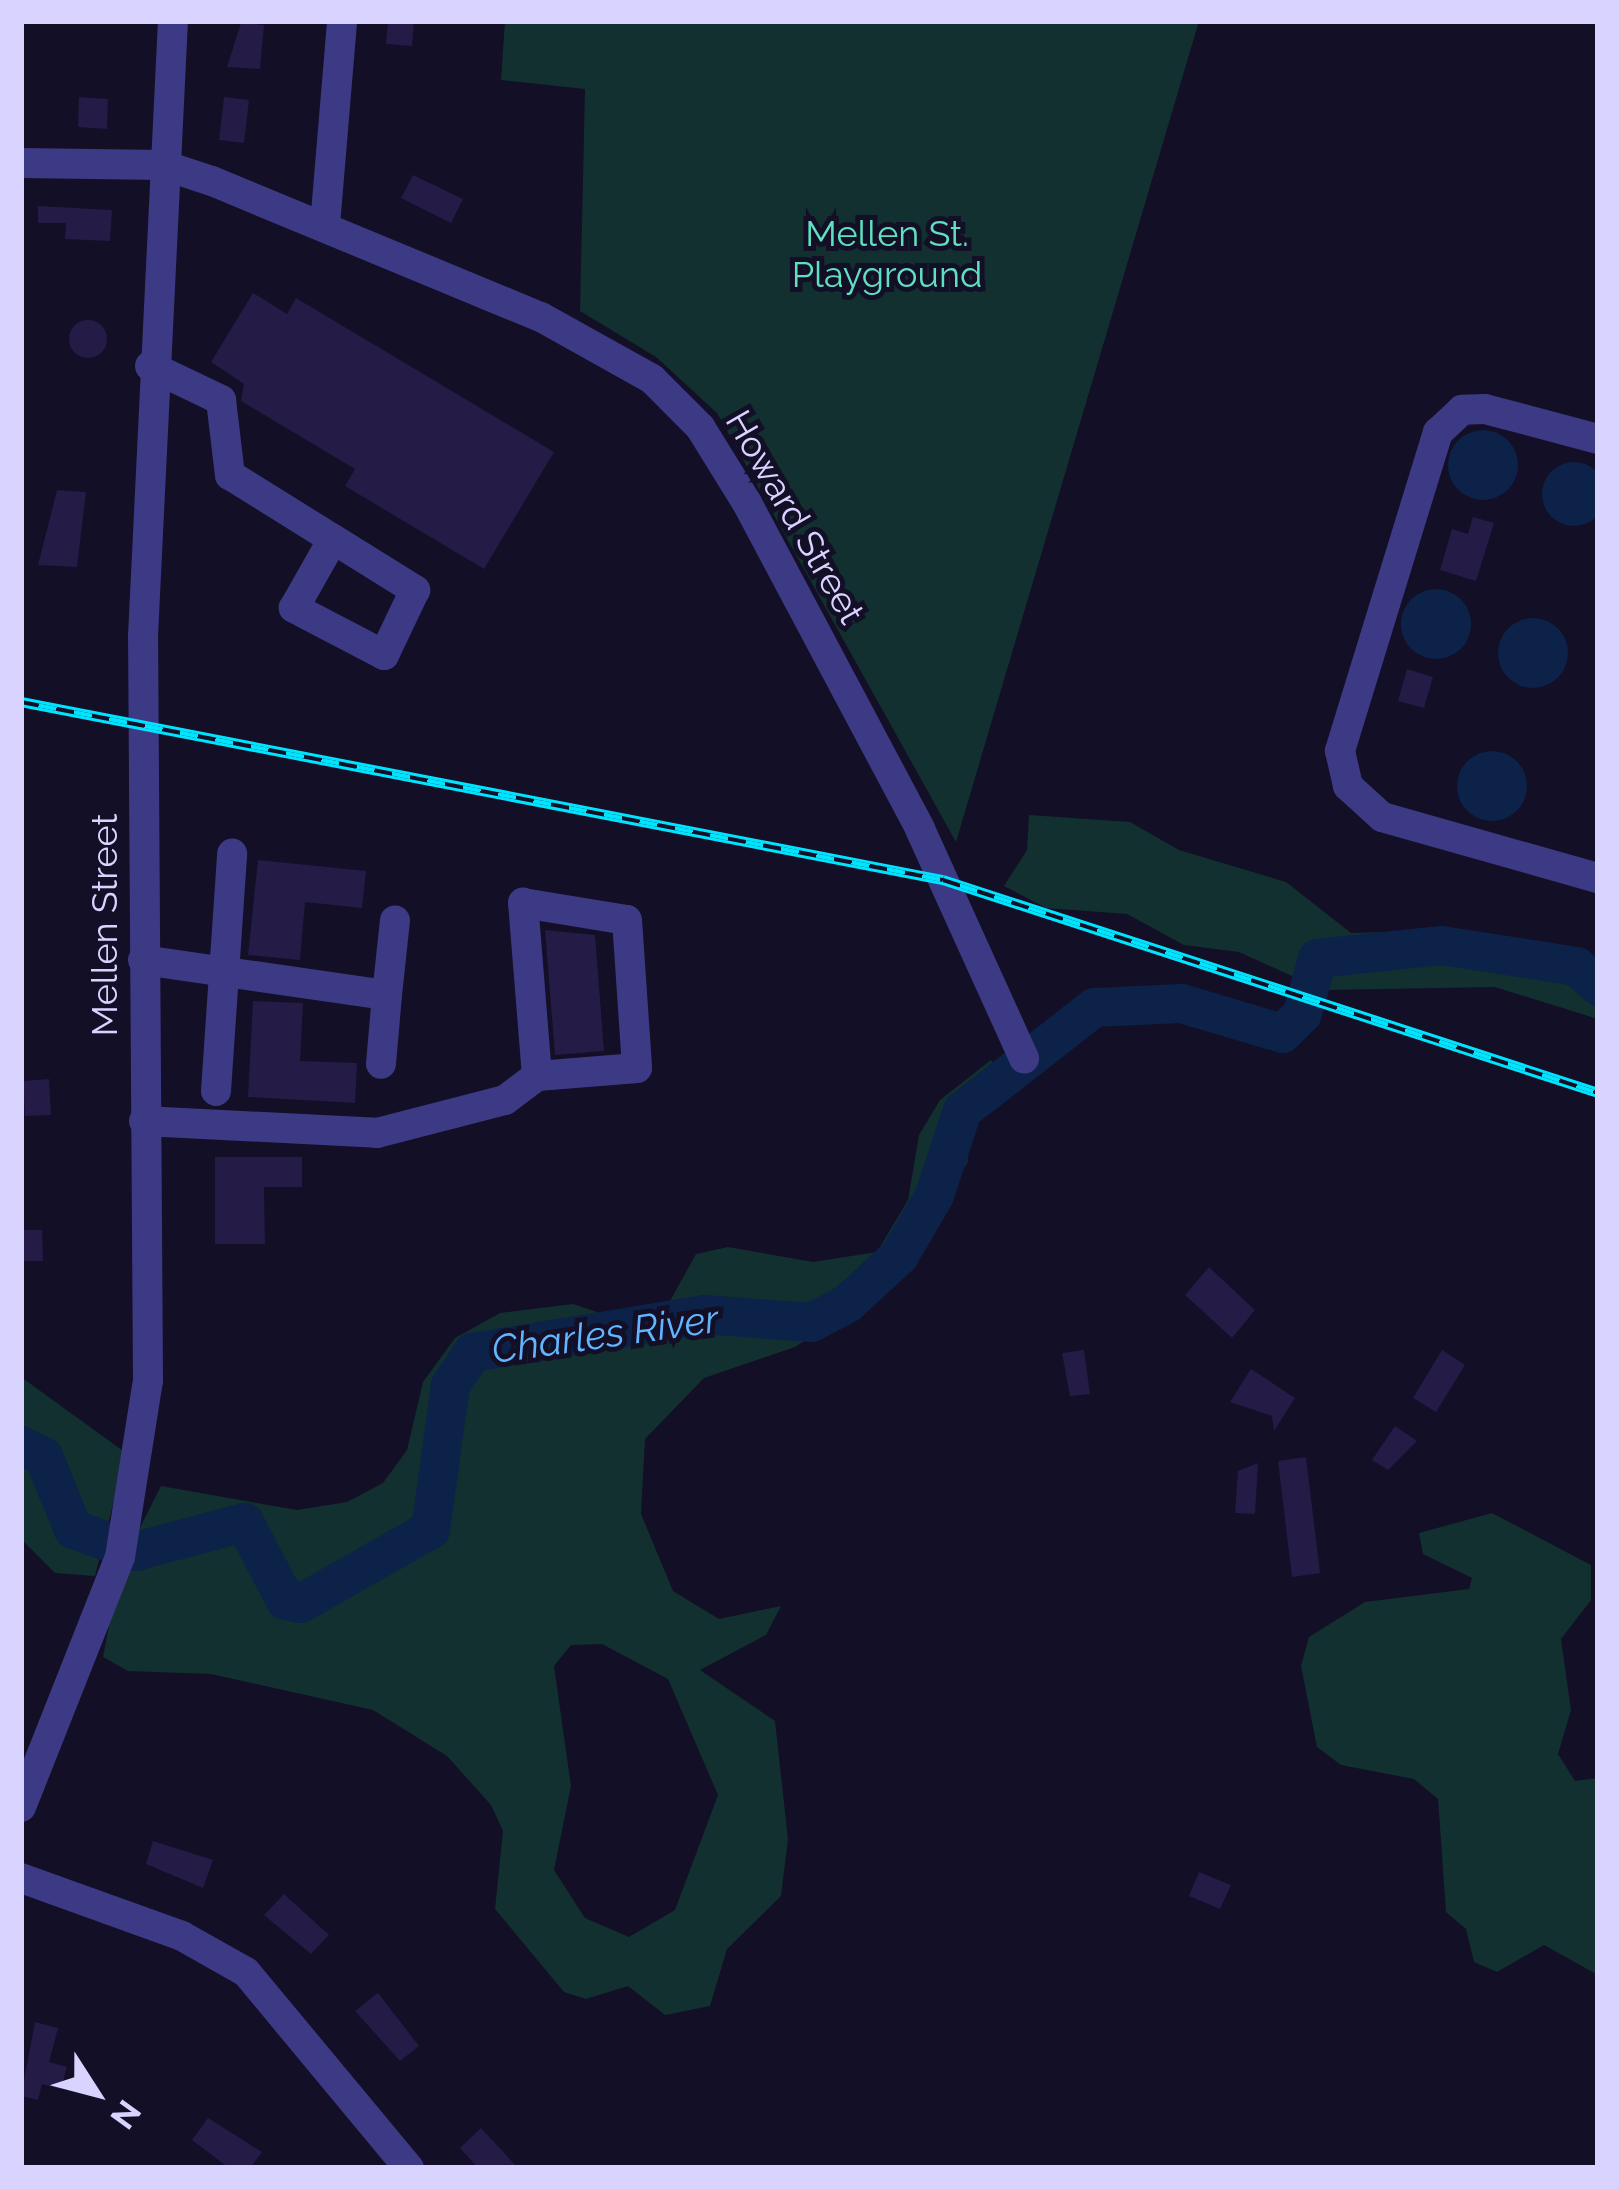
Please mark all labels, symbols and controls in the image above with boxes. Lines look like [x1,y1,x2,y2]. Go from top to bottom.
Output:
park label: Mellen St. Playground [792,211,982,296]
street label: Howard Street [717,403,873,631]
street label: Mellen Street [83,813,127,1037]
water label: Charles River [489,1295,721,1373]
north arrow [36,2033,156,2153]
text: N [102,2093,149,2136]

